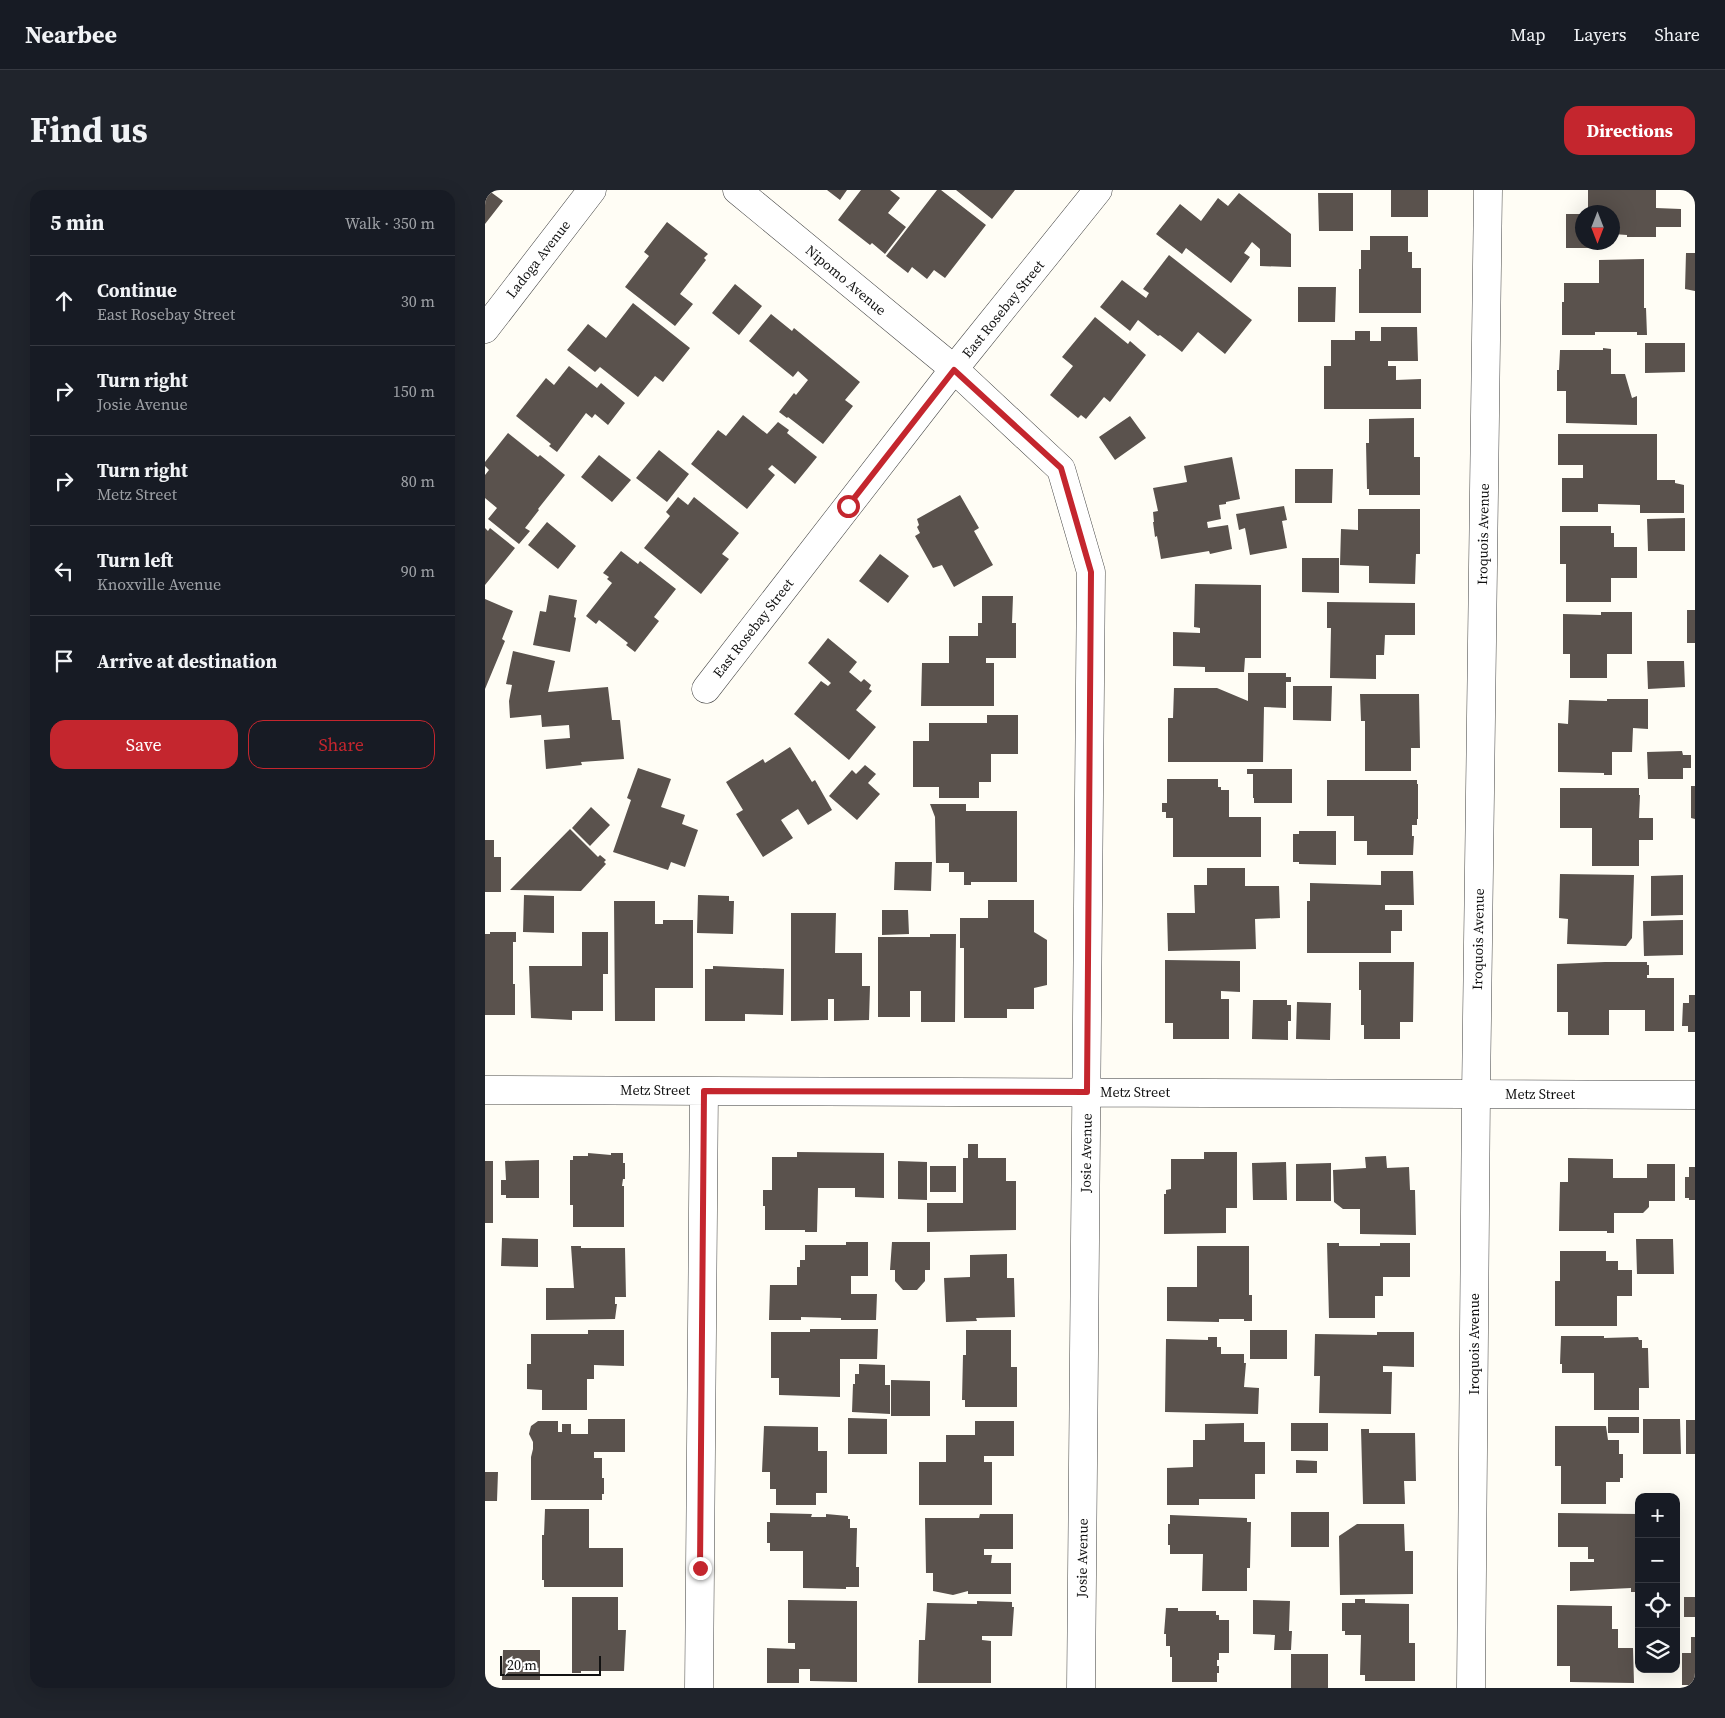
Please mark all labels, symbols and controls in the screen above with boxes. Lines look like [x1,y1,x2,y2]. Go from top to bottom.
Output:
text: Nearbee [25,18,117,51]
text: Map [1510,22,1545,47]
text: Layers [1573,22,1626,47]
text: Share [1654,22,1700,47]
text: Find us [30,106,148,154]
button: Directions [1564,106,1695,155]
north arrow [1575,205,1620,250]
text: 5 min [50,208,105,237]
text: Walk · 350 m [345,212,435,234]
street label: Ladoga Avenue [501,216,575,302]
street label: Nipomo Avenue [801,240,891,320]
street label: East Rosebay Street [957,255,1049,362]
text: Continue [97,277,177,303]
icon: ahead [50,287,78,315]
text: 30 m [401,290,435,312]
text: East Rosebay Street [97,303,235,325]
text: Turn right [97,367,188,393]
icon: right [50,377,78,405]
text: 150 m [393,380,435,402]
text: Josie Avenue [97,393,188,415]
text: Turn right [97,457,188,483]
icon: right [50,467,78,495]
text: 80 m [401,470,435,492]
text: Metz Street [97,483,177,505]
street label: Iroquois Avenue [1472,483,1494,585]
route start [837,495,860,518]
text: Turn left [97,547,173,573]
icon: left [50,557,78,585]
text: 90 m [401,560,435,582]
text: Knoxville Avenue [97,573,221,595]
street label: East Rosebay Street [708,574,798,682]
icon: arrive [50,647,78,675]
text: Arrive at destination [97,648,277,674]
button: Save [50,720,238,769]
button: Share [248,720,435,769]
street label: Iroquois Avenue [1467,888,1489,990]
street label: Metz Street [620,1080,690,1100]
street label: Metz Street [1100,1082,1170,1102]
street label: Metz Street [1505,1084,1575,1104]
street label: Josie Avenue [1075,1113,1097,1194]
street label: Iroquois Avenue [1464,1293,1484,1395]
map controls [1635,1493,1680,1673]
button: + [1635,1493,1680,1538]
street label: Josie Avenue [1071,1518,1093,1599]
button: − [1635,1538,1680,1583]
route end [689,1557,712,1580]
button: locate [1635,1583,1680,1628]
button: layers [1635,1628,1680,1673]
scale bar [500,1653,601,1676]
text: 20 m [507,1655,537,1675]

